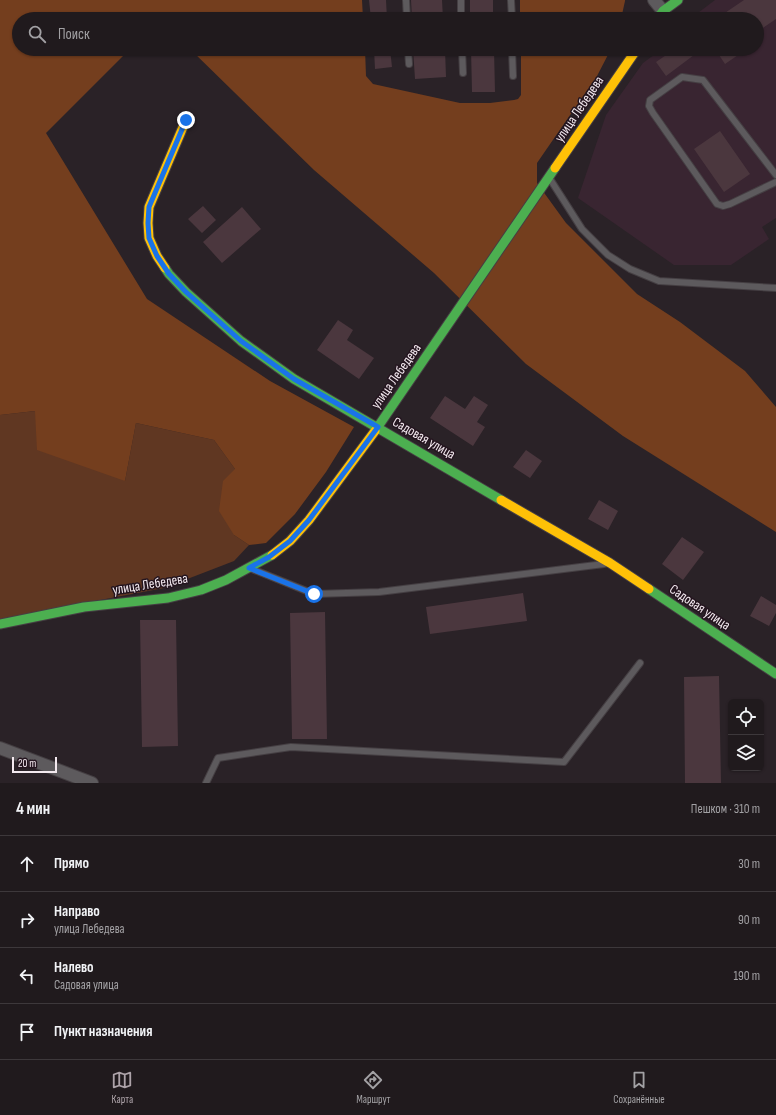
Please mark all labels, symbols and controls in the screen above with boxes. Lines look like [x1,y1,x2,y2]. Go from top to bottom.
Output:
search box [12,12,764,56]
icon: search [26,23,48,45]
text: Поиск [58,25,90,44]
street label: улица Лебедева [551,73,607,145]
route end [177,111,195,129]
street label: улица Лебедева [367,340,425,412]
street label: Садовая улица [390,413,458,463]
street label: улица Лебедева [111,570,189,598]
street label: Садовая улица [666,580,734,634]
route start [305,585,323,603]
map controls [728,699,764,771]
button: locate [728,699,764,735]
button: layers [728,735,764,771]
scale bar [12,755,57,774]
text: 20 m [18,757,36,770]
text: 4 мин [16,799,50,819]
text: Пешком · 310 m [691,801,760,817]
icon: ahead [16,853,38,875]
text: Прямо [54,854,89,873]
text: 30 m [738,856,760,872]
text: Направо [54,902,100,921]
icon: right [16,909,38,931]
text: 90 m [738,912,760,928]
text: улица Лебедева [54,921,125,937]
text: Налево [54,958,94,977]
icon: left [16,965,38,987]
text: 190 m [733,968,760,984]
text: Садовая улица [54,977,119,993]
icon: arrive [16,1021,38,1043]
text: Пункт назначения [54,1022,152,1041]
tab: Карта [111,1069,133,1106]
tab: Маршрут [356,1069,391,1106]
tab: Сохранённые [613,1069,665,1106]

